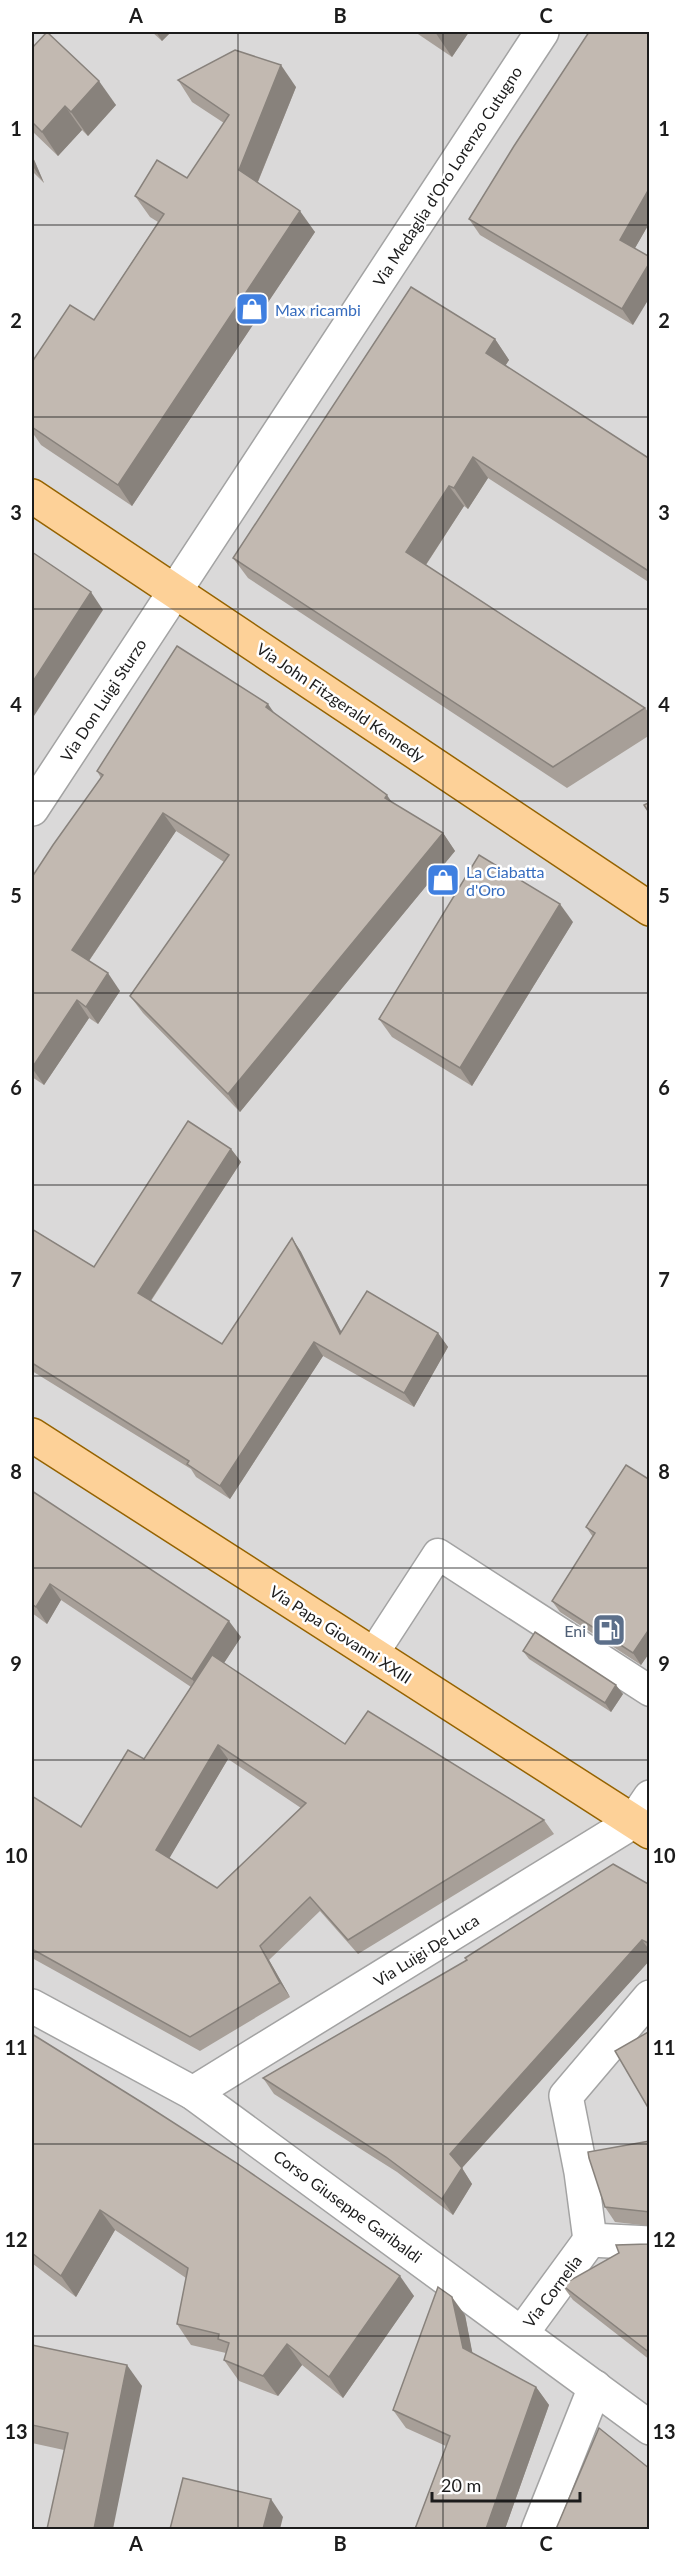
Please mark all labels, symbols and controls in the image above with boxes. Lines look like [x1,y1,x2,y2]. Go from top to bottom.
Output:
text: A [128,3,143,27]
text: B [333,3,347,27]
text: C [539,3,553,27]
street label: Via Medaglia d'Oro Lorenzo Cutugno [369,62,525,290]
text: 1 [10,116,22,140]
text: 1 [658,116,670,140]
shop icon: Max ricambi [234,291,270,327]
place label: Max ricambi [275,300,361,319]
text: 2 [10,308,22,332]
text: 2 [658,308,670,332]
text: 3 [10,500,22,524]
text: 3 [658,500,670,524]
street label: Via Don Luigi Sturzo [56,635,150,765]
street label: Via John Fitzgerald Kennedy [253,639,429,766]
text: 4 [10,692,22,716]
text: 4 [658,692,670,716]
shop icon: La Ciabatta d'Oro [425,862,461,898]
place label: La Ciabatta d'Oro [466,862,544,899]
text: 5 [10,883,22,907]
text: 5 [658,883,670,907]
text: 6 [10,1075,22,1099]
text: 6 [658,1075,670,1099]
text: 7 [10,1267,22,1291]
text: 7 [658,1267,670,1291]
text: 8 [10,1459,22,1483]
text: 8 [658,1459,670,1483]
street label: Via Papa Giovanni XXIII [266,1581,416,1687]
fuel station icon: Eni [591,1612,627,1648]
place label: Eni [564,1621,586,1640]
text: 9 [10,1651,22,1675]
text: 9 [658,1651,670,1675]
text: 10 [4,1843,28,1867]
text: 10 [652,1843,676,1867]
street label: Via Luigi De Luca [370,1910,482,1990]
text: 11 [4,2035,28,2059]
text: 11 [652,2035,676,2059]
street label: Corso Giuseppe Garibaldi [270,2146,426,2266]
text: 12 [4,2227,28,2251]
text: 12 [652,2227,676,2251]
street label: Via Cornelia [519,2251,585,2331]
text: 13 [4,2419,28,2443]
text: 13 [652,2419,676,2443]
scale bar [432,2465,580,2503]
text: 20 m [441,2474,481,2496]
text: A [128,2531,143,2555]
text: B [333,2531,347,2555]
text: C [539,2531,553,2555]

